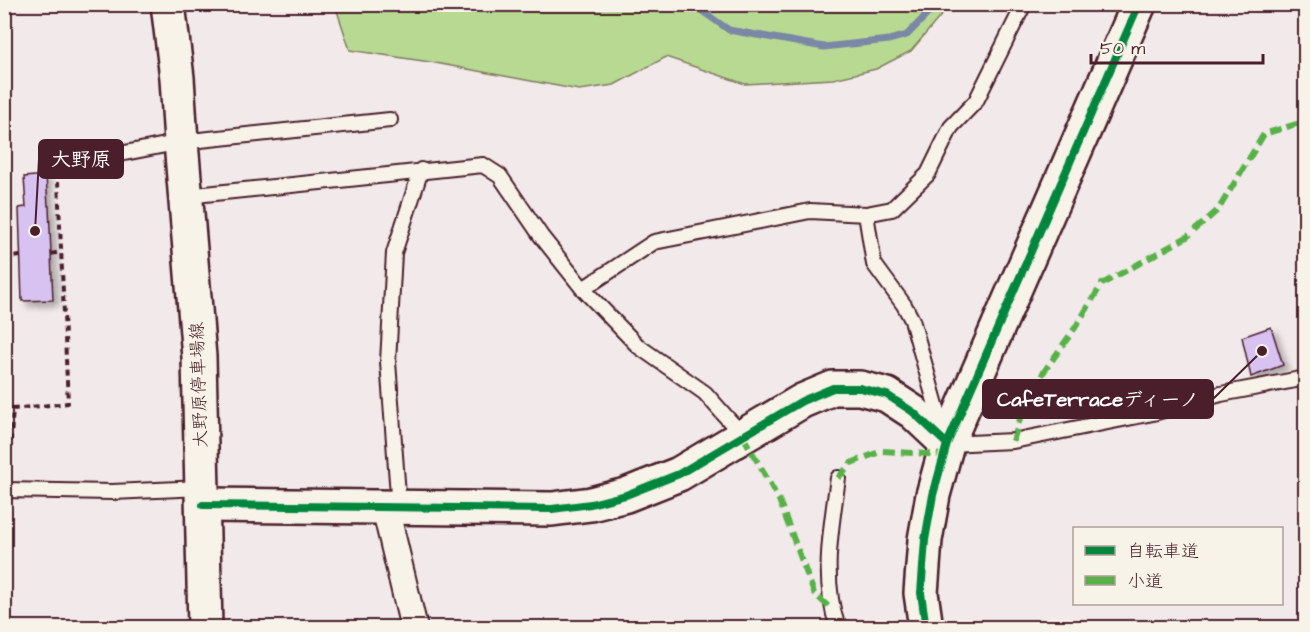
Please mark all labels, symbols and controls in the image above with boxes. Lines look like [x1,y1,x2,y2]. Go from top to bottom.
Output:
scale bar [1091,27,1264,65]
text: 50 m [1100,36,1145,61]
callout: 大野原 [39,140,123,178]
text: 大野原 [51,146,111,174]
street label: 大野原停車場線 [184,322,214,448]
callout: CafeTerraceディーノ [983,380,1213,418]
text: CafeTerraceディーノ [997,386,1199,414]
legend [1073,527,1283,605]
text: 自転車道 [1127,539,1199,564]
text: 小道 [1127,569,1163,594]

